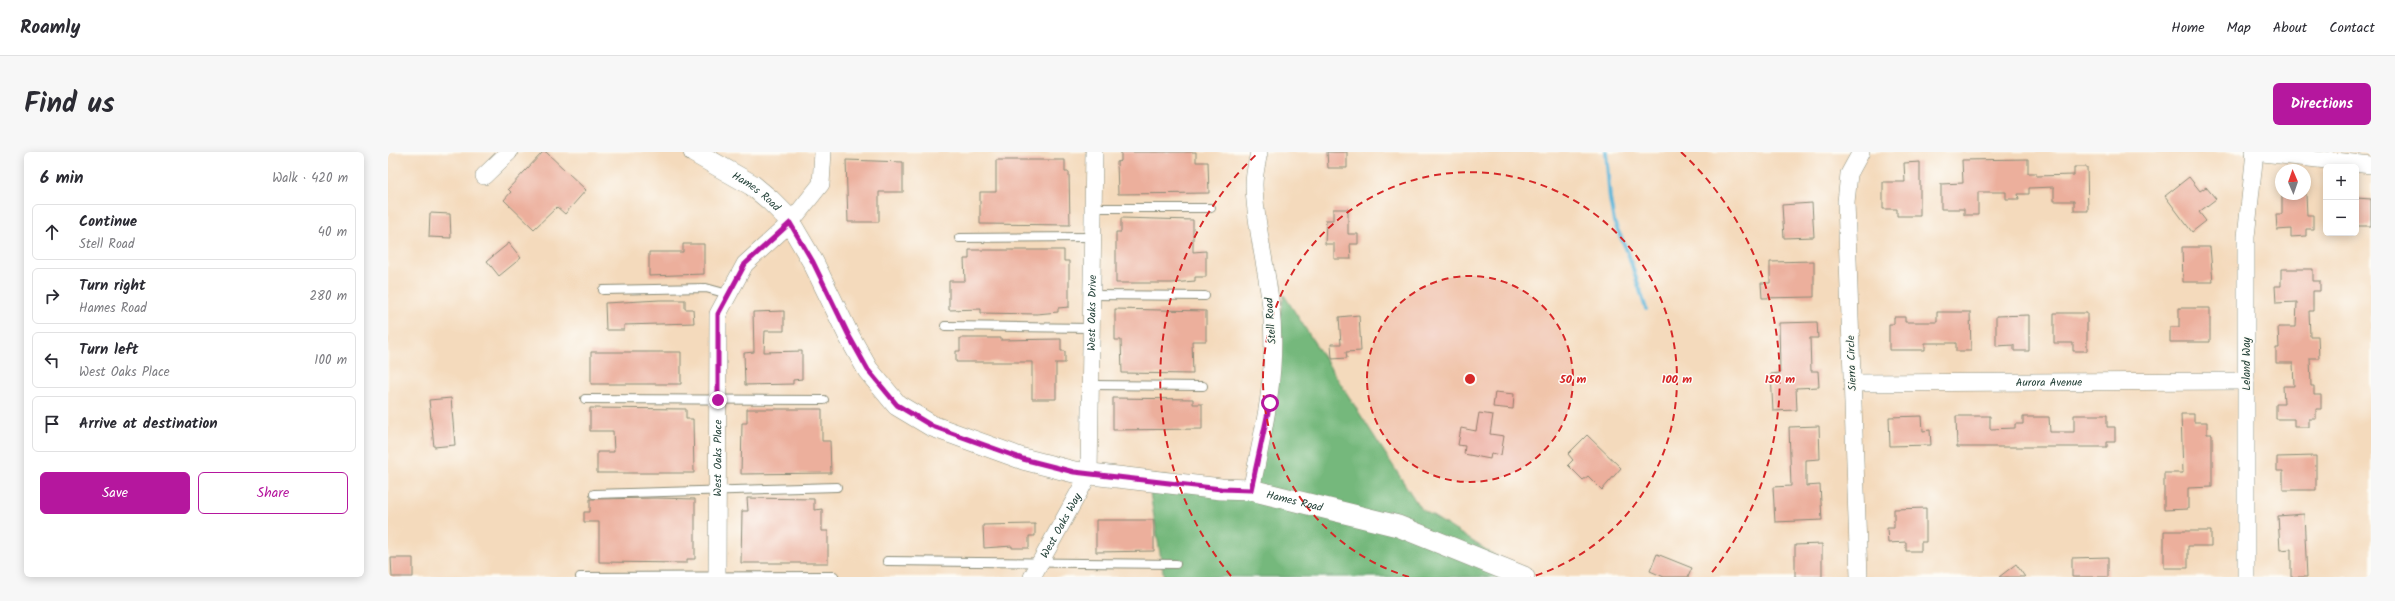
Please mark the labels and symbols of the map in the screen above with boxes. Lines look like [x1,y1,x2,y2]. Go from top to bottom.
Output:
north arrow [2275,164,2311,200]
street label: Hames Road [728,167,785,216]
street label: West Oaks Drive [1083,275,1102,351]
street label: Stell Road [1260,296,1282,345]
street label: Sierra Circle [1842,335,1862,391]
street label: Leland Way [2238,336,2256,391]
text: 50 m [1559,370,1587,389]
text: 100 m [1662,370,1692,389]
text: 150 m [1765,370,1795,389]
centre of rings [1463,372,1477,386]
street label: Aurora Avenue [2016,374,2082,392]
route end [709,391,727,409]
route start [1261,394,1279,412]
street label: West Oaks Place [709,419,728,496]
street label: Hames Road [1264,486,1325,517]
street label: West Oaks Way [1036,489,1087,562]

